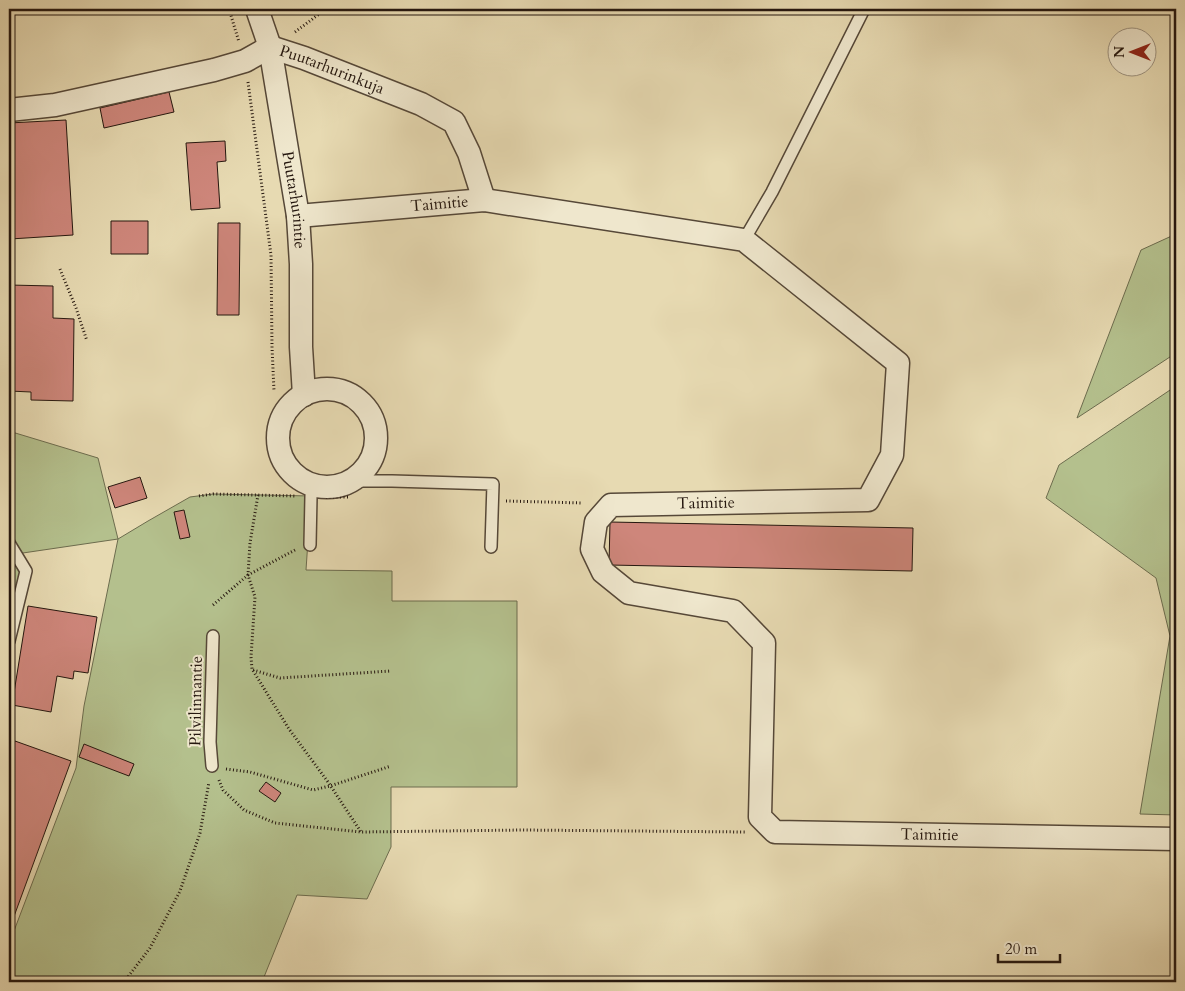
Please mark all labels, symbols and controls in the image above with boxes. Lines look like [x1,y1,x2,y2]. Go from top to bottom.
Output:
north arrow [1108,28,1158,78]
street label: Puutarhurinkuja [277,40,388,100]
text: N [1110,46,1129,58]
street label: Puutarhurintie [276,149,311,249]
street label: Taimitie [410,190,469,217]
street label: Taimitie [677,491,735,515]
street label: Pilvilinnantie [184,656,208,746]
street label: Taimitie [900,823,959,846]
scale bar [998,931,1060,963]
text: 20 m [1005,939,1037,959]

